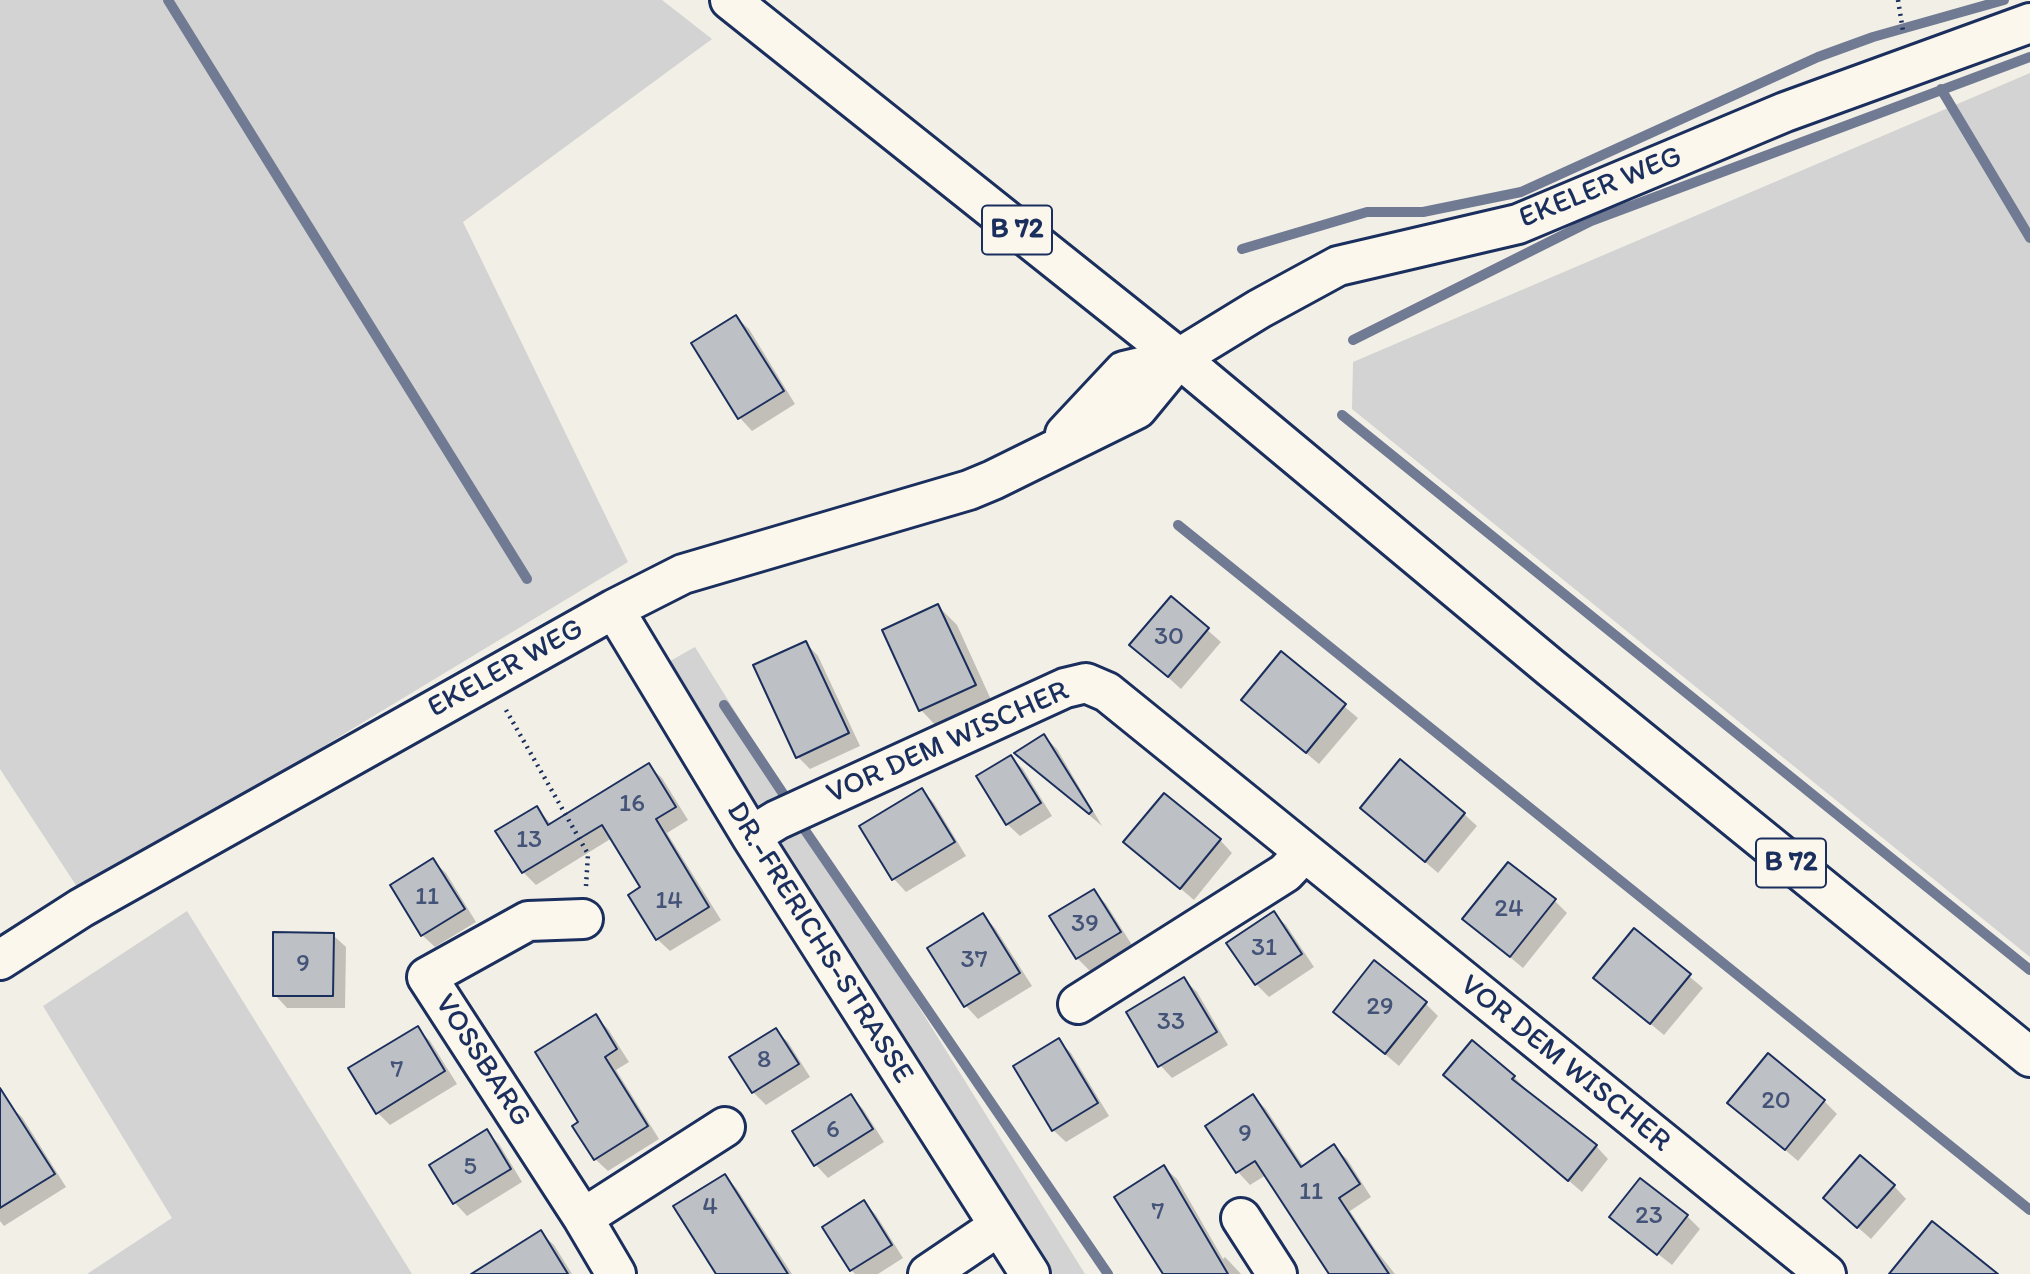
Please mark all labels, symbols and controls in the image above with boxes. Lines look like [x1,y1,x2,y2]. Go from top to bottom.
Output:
street label: EKELER WEG [1514,139,1688,237]
road number: B 72 [982,205,1052,254]
street label: EKELER WEG [422,611,590,727]
house number: 30 [1154,621,1184,653]
street label: VOR DEM WISCHER [821,673,1075,813]
house number: 16 [619,788,645,820]
street label: DR.-FRERICHS-STRASSE [718,796,920,1090]
house number: 13 [516,824,542,856]
road number: B 72 [1756,838,1826,888]
house number: 11 [415,881,439,913]
house number: 14 [655,885,683,917]
house number: 24 [1494,893,1524,925]
house number: 39 [1071,908,1099,940]
house number: 31 [1251,932,1277,964]
house number: 37 [960,944,988,976]
house number: 9 [296,948,310,980]
street label: VOR DEM WISCHER [1452,968,1678,1160]
street label: VOSSBARG [426,988,538,1134]
house number: 29 [1366,991,1394,1023]
house number: 33 [1157,1006,1185,1038]
house number: 8 [757,1044,771,1076]
house number: 7 [391,1054,403,1086]
house number: 20 [1761,1085,1791,1117]
house number: 6 [826,1114,840,1146]
house number: 9 [1238,1118,1252,1150]
house number: 5 [463,1151,477,1183]
house number: 11 [1299,1176,1323,1208]
house number: 4 [702,1191,718,1223]
house number: 7 [1152,1196,1164,1228]
house number: 23 [1635,1200,1663,1232]

